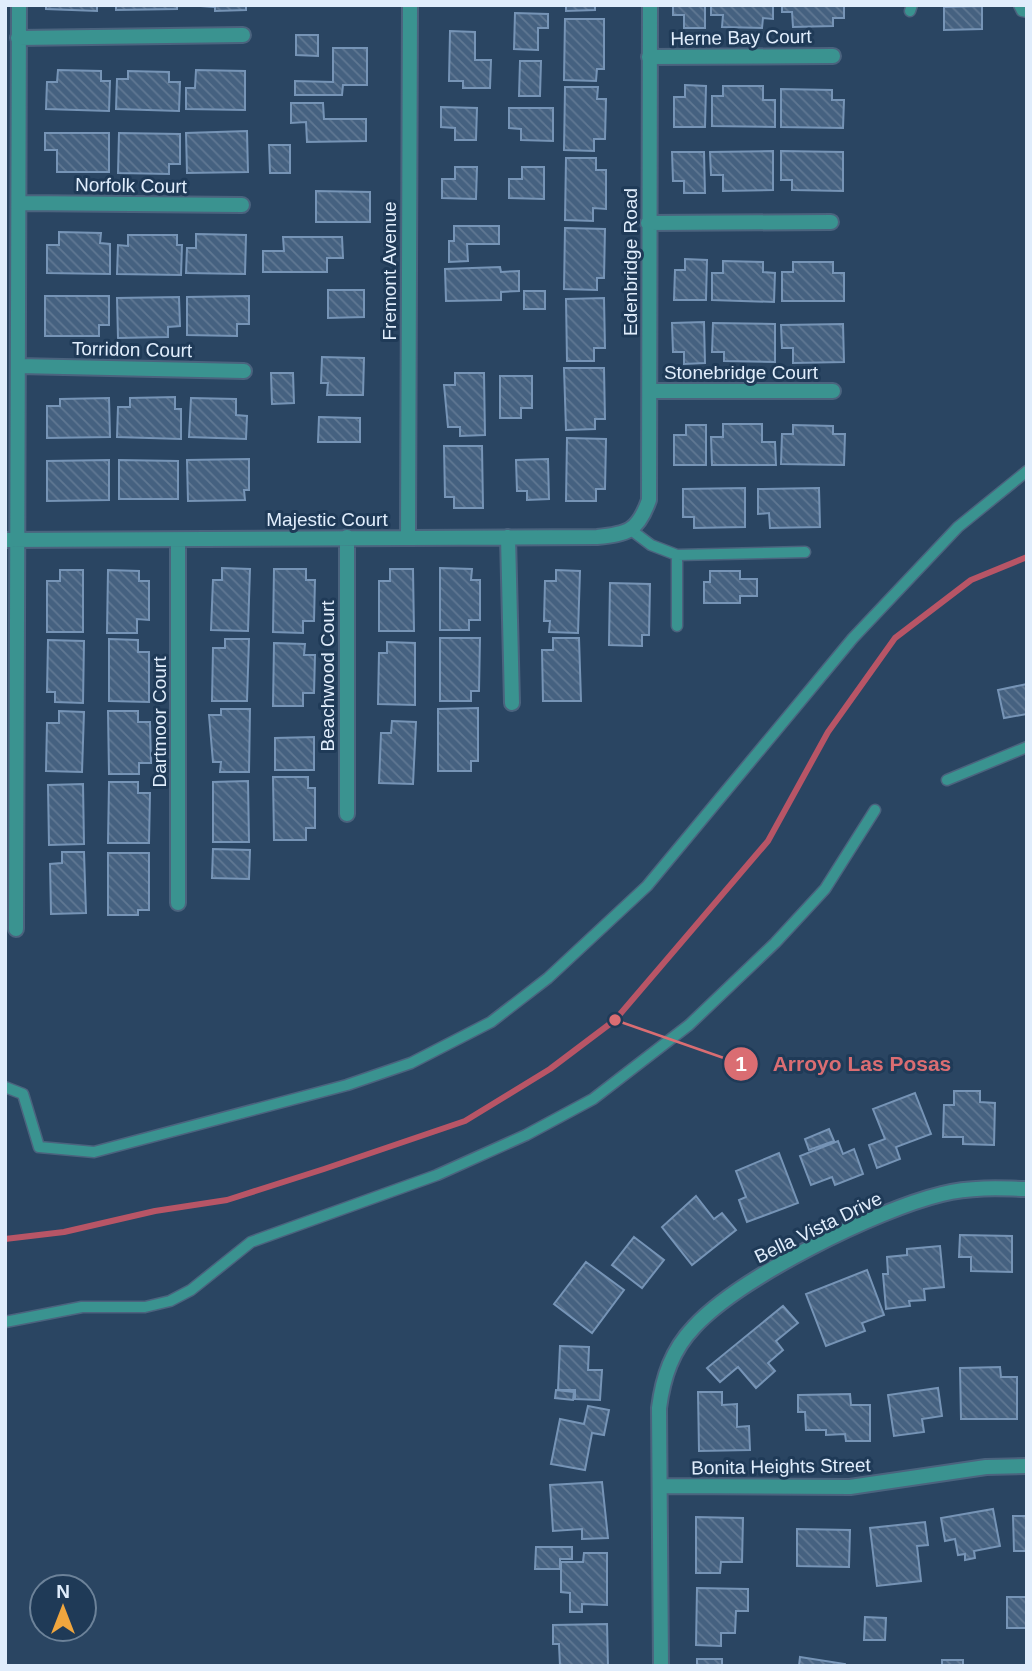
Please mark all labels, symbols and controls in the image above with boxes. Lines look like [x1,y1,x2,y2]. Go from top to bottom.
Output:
street label: Herne Bay Court [670,26,813,49]
street label: Norfolk Court [75,174,188,197]
street label: Edenbridge Road [620,188,641,336]
street label: Fremont Avenue [379,201,400,341]
street label: Torridon Court [72,338,193,361]
street label: Stonebridge Court [664,362,819,383]
street label: Majestic Court [266,509,388,530]
street label: Beachwood Court [317,600,338,752]
street label: Dartmoor Court [149,656,170,787]
callout: Arroyo Las Posas [724,1043,965,1085]
text: 1 [735,1052,747,1075]
text: Arroyo Las Posas [773,1052,951,1075]
street label: Bella Vista Drive [751,1188,885,1267]
street label: Bonita Heights Street [691,1454,872,1479]
north arrow [28,1573,98,1643]
text: N [56,1581,70,1602]

